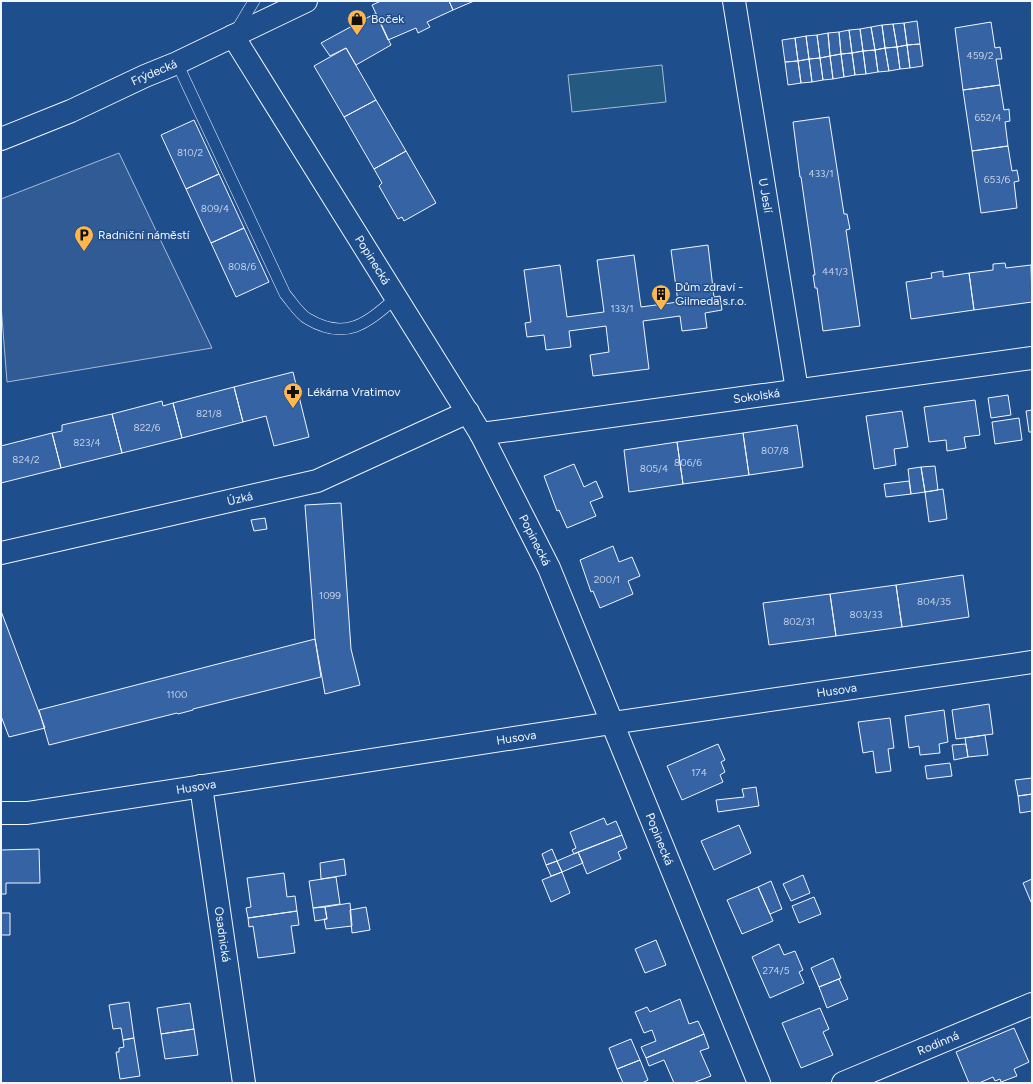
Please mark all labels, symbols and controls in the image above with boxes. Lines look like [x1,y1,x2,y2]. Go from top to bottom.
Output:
shop icon: Boček [346,8,368,36]
place label: Boček [371,12,404,26]
house number: 459/2 [966,49,994,62]
street label: Frýdecká [129,57,179,89]
house number: 652/4 [974,111,1002,124]
house number: 810/2 [177,146,203,159]
house number: 433/1 [808,167,834,180]
house number: 653/6 [984,173,1011,186]
street label: U Jeslí [756,177,775,215]
house number: 809/4 [201,202,229,215]
parking icon: Radniční náměstí [73,224,95,252]
place label: Radniční náměstí [98,228,191,242]
street label: Popinecká [352,233,393,287]
house number: 808/6 [228,260,256,273]
house number: 441/3 [822,265,848,278]
place label: Dům zdraví - Gilmeda s.r.o. [675,280,747,308]
building icon: Dům zdraví - Gilmeda s.r.o. [650,283,672,311]
house number: 133/1 [610,302,634,315]
pharmacy icon: Lékárna Vratimov [282,381,304,409]
place label: Lékárna Vratimov [307,385,401,399]
street label: Sokolská [732,386,781,406]
house number: 821/8 [196,407,222,420]
house number: 822/6 [134,421,161,434]
house number: 823/4 [73,436,101,449]
house number: 807/8 [761,444,789,457]
house number: 824/2 [12,453,40,466]
house number: 806/6 [674,456,702,469]
house number: 805/4 [640,462,668,475]
street label: Úzká [226,489,254,508]
street label: Popinecká [516,512,554,568]
house number: 200/1 [594,573,620,586]
house number: 1099 [319,589,341,602]
house number: 804/35 [917,595,951,608]
house number: 803/33 [850,608,882,621]
house number: 802/31 [783,615,815,628]
street label: Husova [816,681,858,700]
house number: 1100 [166,688,188,701]
street label: Husova [495,728,537,748]
house number: 174 [691,766,707,779]
street label: Husova [175,777,217,797]
street label: Popinecká [643,811,676,867]
street label: Osadnická [212,906,233,963]
house number: 274/5 [763,964,790,977]
street label: Rodinná [915,1028,961,1058]

